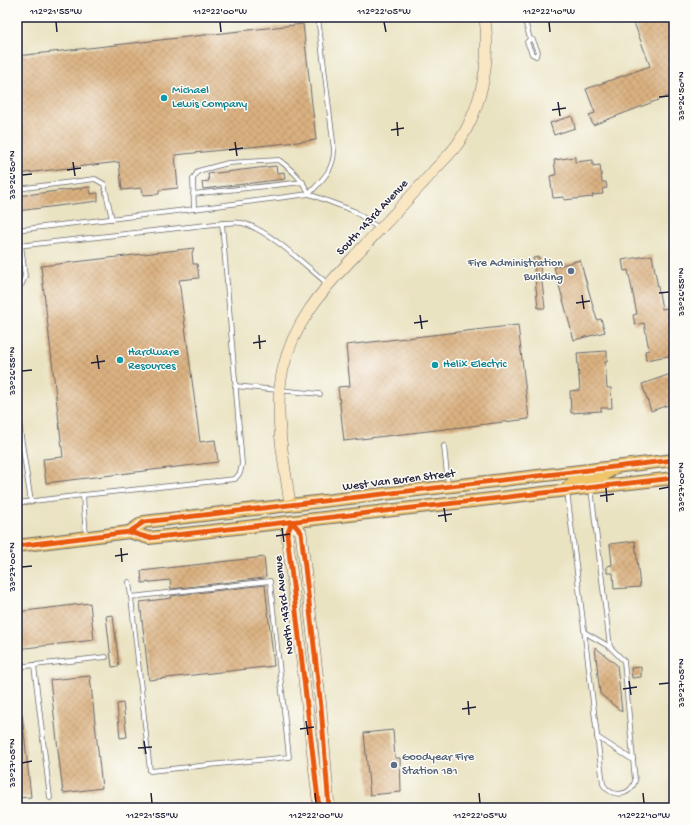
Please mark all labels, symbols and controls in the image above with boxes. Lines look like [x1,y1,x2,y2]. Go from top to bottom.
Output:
text: 112°21'55"W [29,6,83,18]
text: 112°22'00"W [192,6,247,18]
text: 112°22'05"W [356,6,411,18]
text: 112°22'10"W [522,6,576,18]
text: 33°26'50"N [676,71,688,122]
place label: Michael Lewis Company [172,84,247,112]
marker: Michael Lewis Company [159,93,169,103]
text: 33°26'50"N [7,150,19,201]
street label: South 143rd Avenue [334,177,412,259]
place label: Fire Administration Building [467,257,563,285]
marker: Fire Administration Building [566,266,576,276]
text: 33°26'55"N [676,267,688,317]
text: 33°26'55"N [7,346,19,396]
place label: Hardware Resources [128,346,180,374]
marker: Hardware Resources [115,355,125,365]
place label: Helix Electric [443,358,508,372]
marker: Helix Electric [430,360,440,370]
text: 33°27'00"N [676,462,688,513]
street label: West Van Buren Street [342,467,457,495]
text: 33°27'00"N [7,542,19,593]
street label: North 143rd Avenue [272,554,298,655]
text: 33°27'05"N [676,658,688,709]
text: 33°27'05"N [7,738,19,789]
place label: Goodyear Fire Station 181 [402,751,475,779]
marker: Goodyear Fire Station 181 [389,760,399,770]
text: 112°21'55"W [125,810,179,822]
text: 112°22'00"W [288,810,343,822]
text: 112°22'05"W [452,810,507,822]
text: 112°22'10"W [617,810,671,822]

